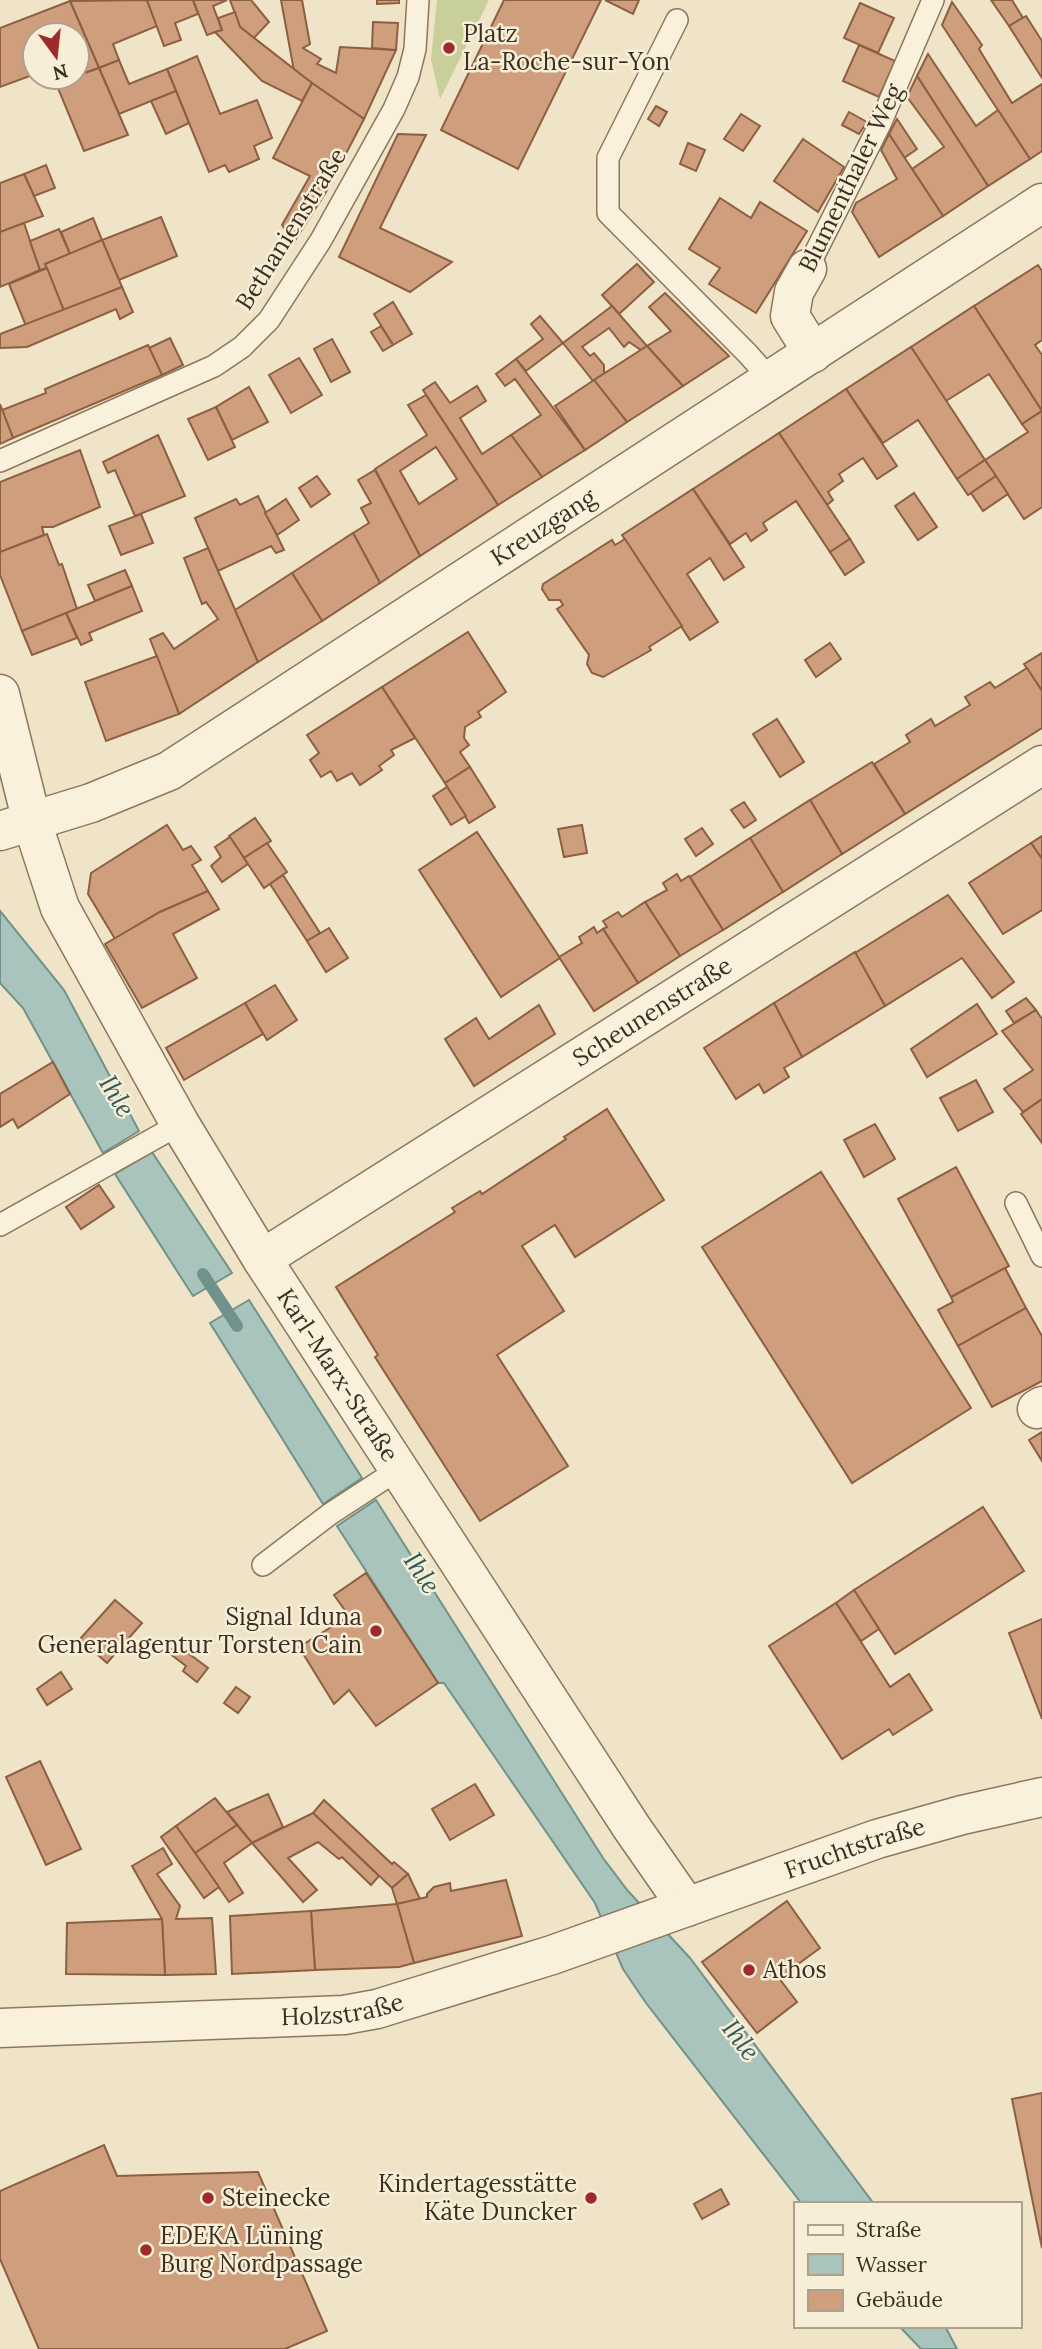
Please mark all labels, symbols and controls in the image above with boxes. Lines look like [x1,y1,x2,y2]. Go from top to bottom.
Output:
place label: Platz La-Roche-sur-Yon [463,18,670,77]
north arrow [21,21,91,91]
marker: Platz La-Roche-sur-Yon [441,40,457,56]
text: N [50,59,71,86]
street label: Blumenthaler Weg [791,78,910,277]
street label: Bethanienstraße [228,142,353,315]
street label: Kreuzgang [484,481,602,573]
street label: Scheunenstraße [567,949,738,1073]
water label: Ihle [92,1069,143,1123]
street label: Karl-Marx-Straße [270,1282,406,1467]
water label: Ihle [397,1546,448,1600]
place label: Signal Iduna Generalagentur Torsten Cain [37,1601,362,1660]
marker: Signal Iduna Generalagentur Torsten Cain [368,1623,384,1639]
street label: Fruchtstraße [780,1810,928,1886]
place label: Athos [762,1954,827,1985]
marker: Athos [741,1962,757,1978]
street label: Holzstraße [280,1986,407,2032]
water label: Ihle [715,2013,768,2067]
place label: Kindertagesstätte Käte Duncker [378,2168,578,2227]
place label: Steinecke [222,2182,331,2213]
marker: Steinecke [200,2190,216,2206]
marker: Kindertagesstätte Käte Duncker [583,2190,599,2206]
legend [794,2202,1021,2328]
text: Straße [856,2216,921,2243]
place label: EDEKA Lüning Burg Nordpassage [160,2220,363,2279]
marker: EDEKA Lüning Burg Nordpassage [138,2242,154,2258]
text: Wasser [856,2251,927,2278]
text: Gebäude [856,2286,943,2313]

